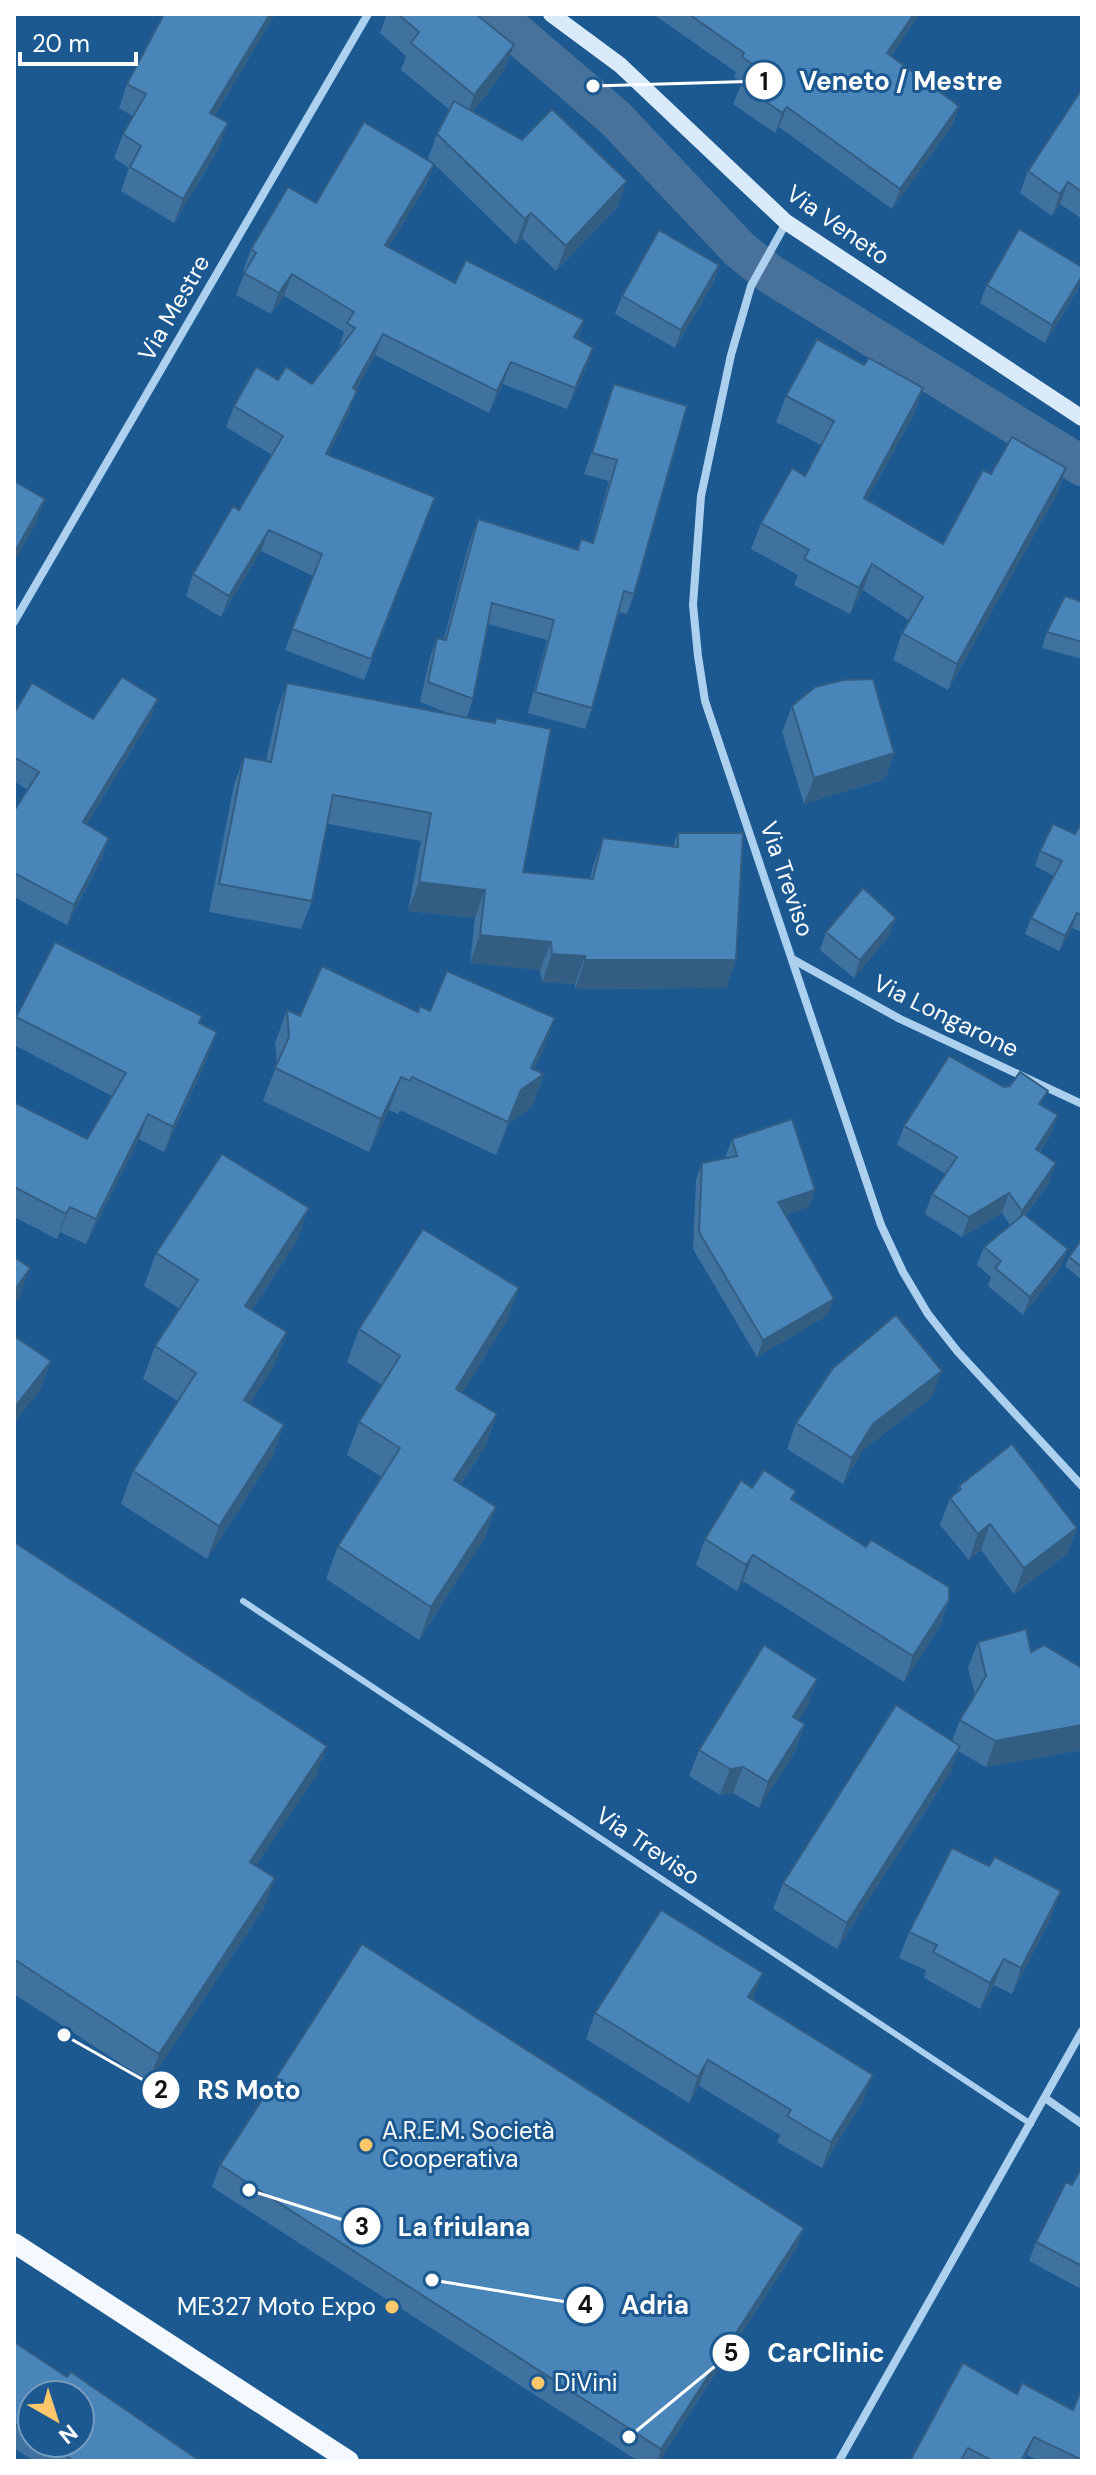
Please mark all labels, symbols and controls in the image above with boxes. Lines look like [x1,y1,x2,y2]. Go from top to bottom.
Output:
scale bar [20,16,136,66]
text: 20 m [32,28,90,59]
callout: Veneto / Mestre [744,56,1019,106]
text: Veneto / Mestre [799,64,1003,98]
text: 1 [760,66,768,97]
street label: Via Veneto [780,178,896,272]
street label: Via Mestre [131,249,217,367]
street label: Via Treviso [753,817,822,940]
street label: Via Longarone [868,967,1024,1064]
street label: Via Treviso [590,1799,707,1892]
callout: RS Moto [141,2065,317,2115]
text: RS Moto [197,2073,301,2107]
text: 2 [154,2074,168,2105]
place label: A.R.E.M. Società Cooperativa [382,2115,555,2174]
marker: A.R.E.M. Società Cooperativa [357,2136,375,2154]
callout: La friulana [342,2201,546,2251]
text: La friulana [398,2210,530,2244]
text: 3 [355,2211,369,2242]
callout: Adria [565,2280,705,2330]
text: Adria [621,2288,689,2322]
text: 4 [577,2289,593,2320]
place label: ME327 Moto Expo [177,2291,376,2322]
marker: ME327 Moto Expo [383,2298,401,2316]
callout: CarClinic [711,2328,901,2378]
text: CarClinic [767,2336,885,2370]
text: 5 [724,2337,738,2368]
place label: DiVini [554,2367,618,2398]
marker: DiVini [529,2374,547,2392]
north arrow [16,2379,96,2459]
text: N [53,2418,84,2450]

